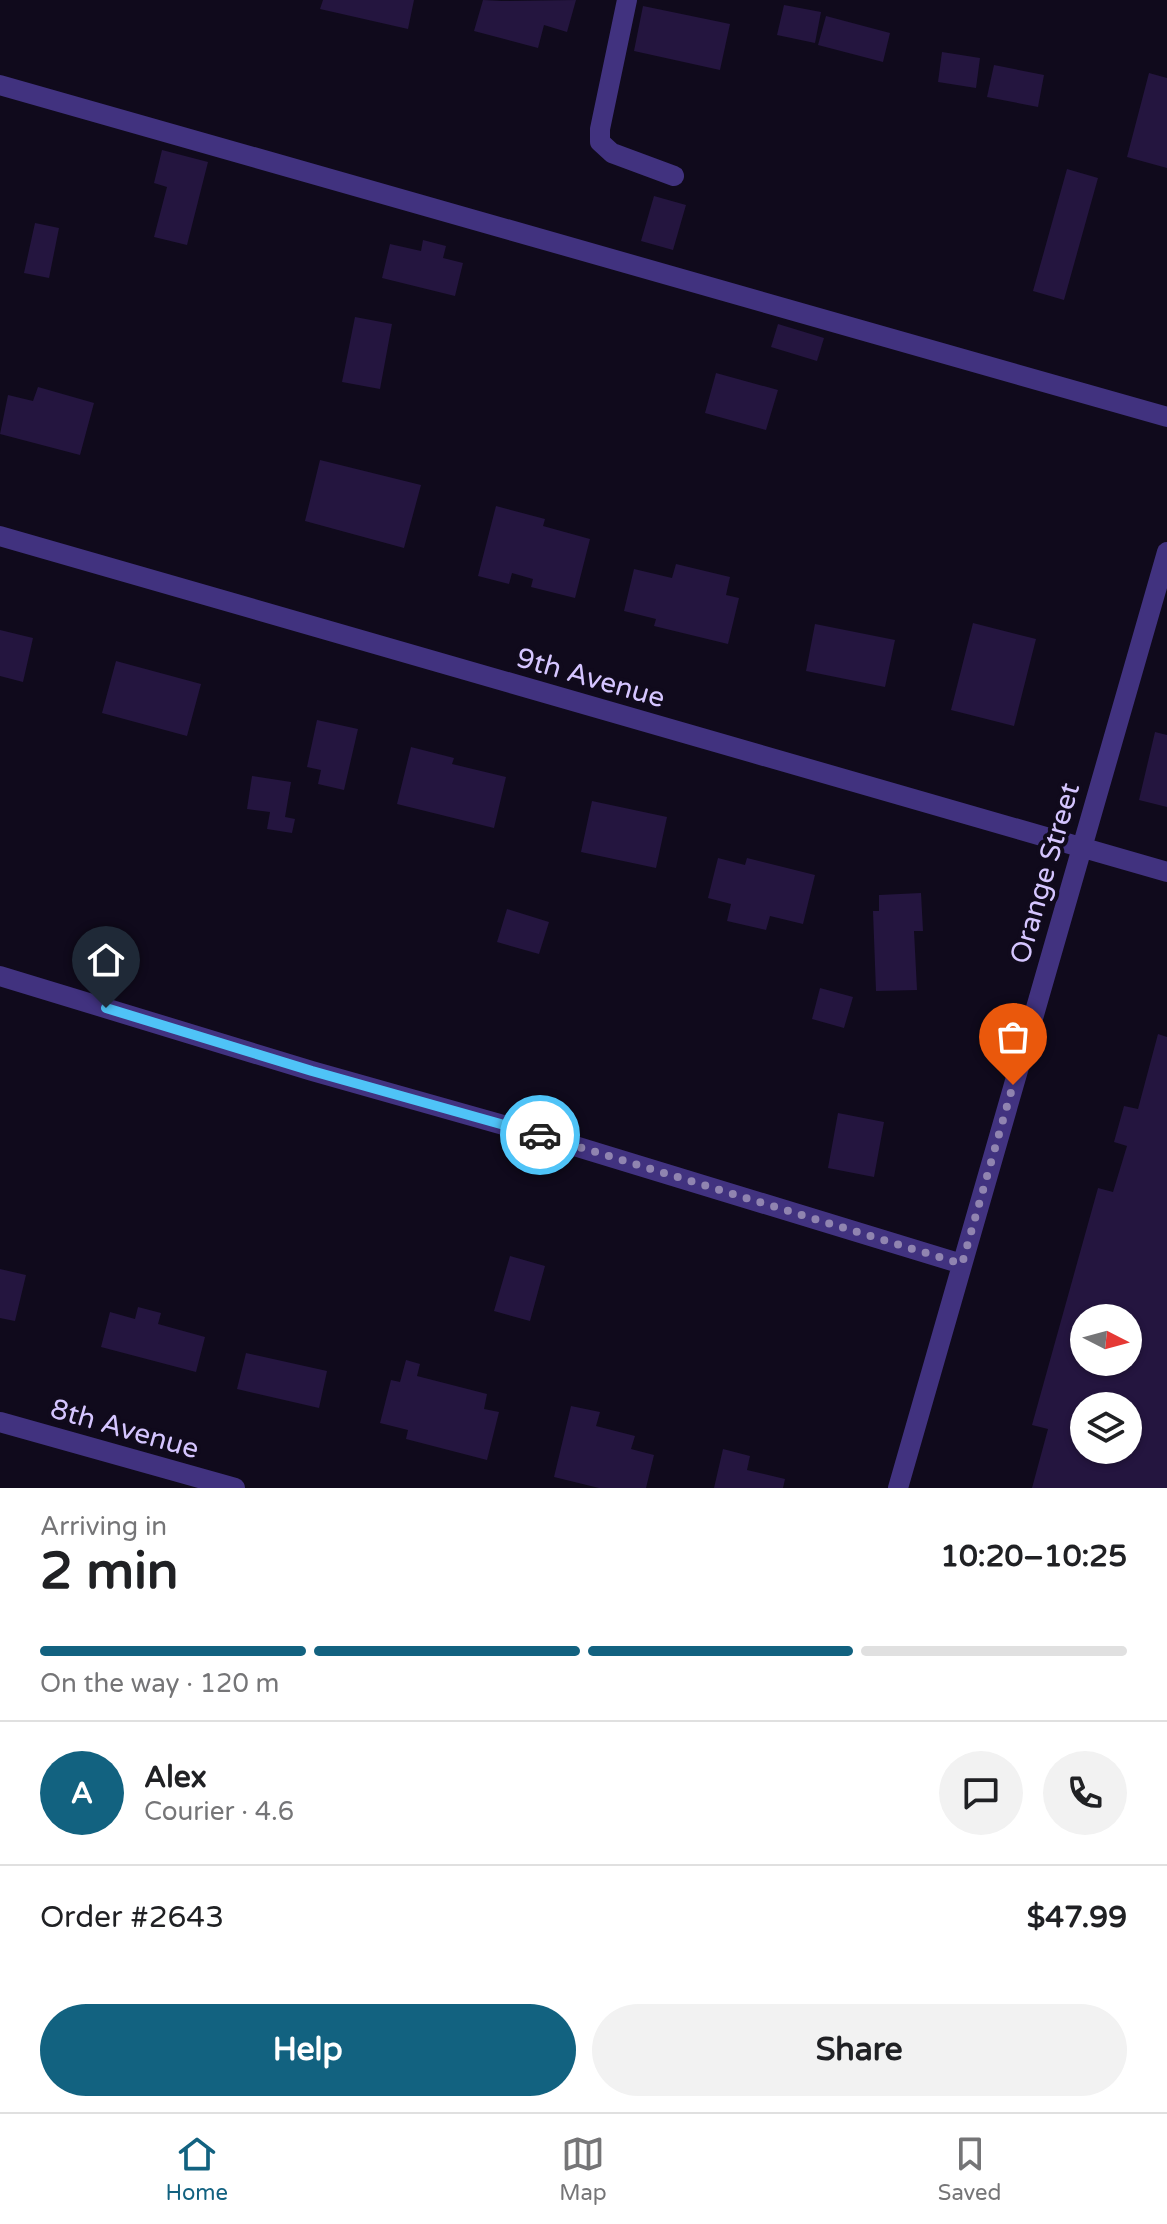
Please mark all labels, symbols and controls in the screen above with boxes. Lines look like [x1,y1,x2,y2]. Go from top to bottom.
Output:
street label: 9th Avenue [513,641,669,715]
street label: Orange Street [1003,779,1087,968]
pin [72,926,140,1008]
icon: home [84,938,128,982]
pin [979,1003,1047,1085]
icon: bag [991,1015,1035,1059]
courier [500,1095,580,1175]
icon: car [518,1113,562,1157]
north arrow [1070,1304,1142,1376]
map controls [1070,1304,1142,1464]
street label: 8th Avenue [47,1392,203,1466]
button: layers [1070,1392,1142,1464]
text: Arriving in [40,1511,167,1542]
text: 10:20–10:25 [940,1538,1127,1575]
text: 2 min [40,1540,179,1603]
text: On the way · 120 m [40,1668,279,1699]
button: chat [939,1751,1023,1835]
button: phone [1043,1751,1127,1835]
text: Alex [144,1759,207,1796]
text: A [71,1775,93,1812]
text: Courier · 4.6 [144,1796,294,1827]
text: Order #2643 [40,1899,224,1936]
text: $47.99 [1027,1899,1127,1936]
button: Help [40,2004,576,2096]
button: Share [592,2004,1127,2096]
tab: Home [166,2132,228,2206]
tab: Map [559,2132,607,2206]
tab: Saved [938,2132,1001,2206]

